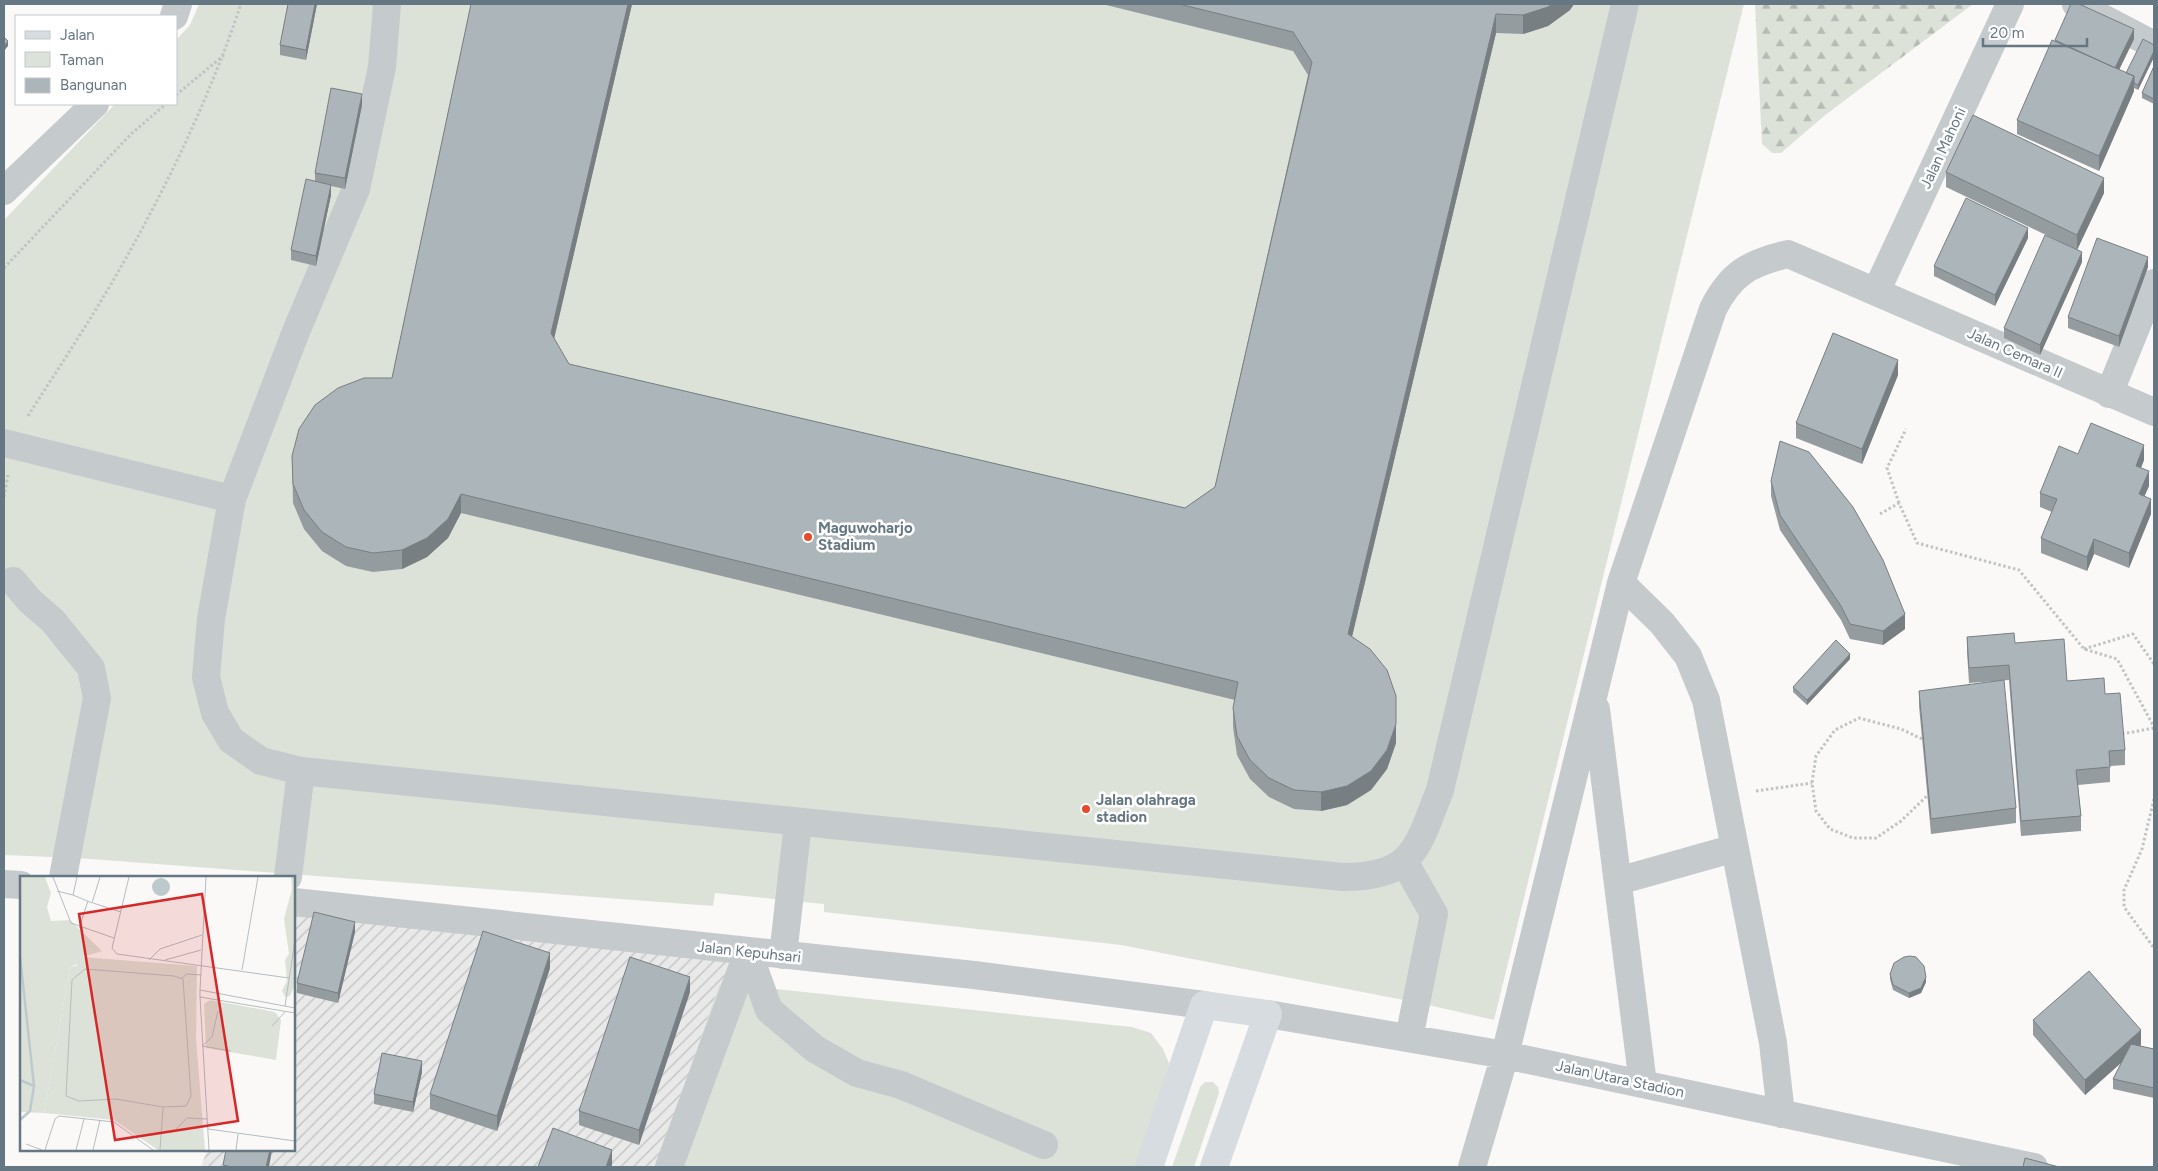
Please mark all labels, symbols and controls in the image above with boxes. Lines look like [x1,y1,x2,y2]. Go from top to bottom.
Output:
legend [15,15,178,105]
scale bar [1983,15,2087,47]
text: 20 m [1990,24,2024,42]
text: Jalan [60,26,95,44]
text: Taman [60,51,104,69]
text: Bangunan [60,76,127,94]
street label: Jalan Mahoni [1916,104,1970,192]
street label: Jalan Cemara II [1965,324,2065,382]
place label: Maguwoharjo Stadium [818,519,913,554]
marker: Maguwoharjo Stadium [802,531,814,543]
place label: Jalan olahraga stadion [1096,791,1196,826]
marker: Jalan olahraga stadion [1080,803,1092,815]
inset map [20,876,295,1151]
street label: Jalan Kepuhsari [696,938,802,966]
street label: Jalan Utara Stadion [1554,1057,1686,1101]

